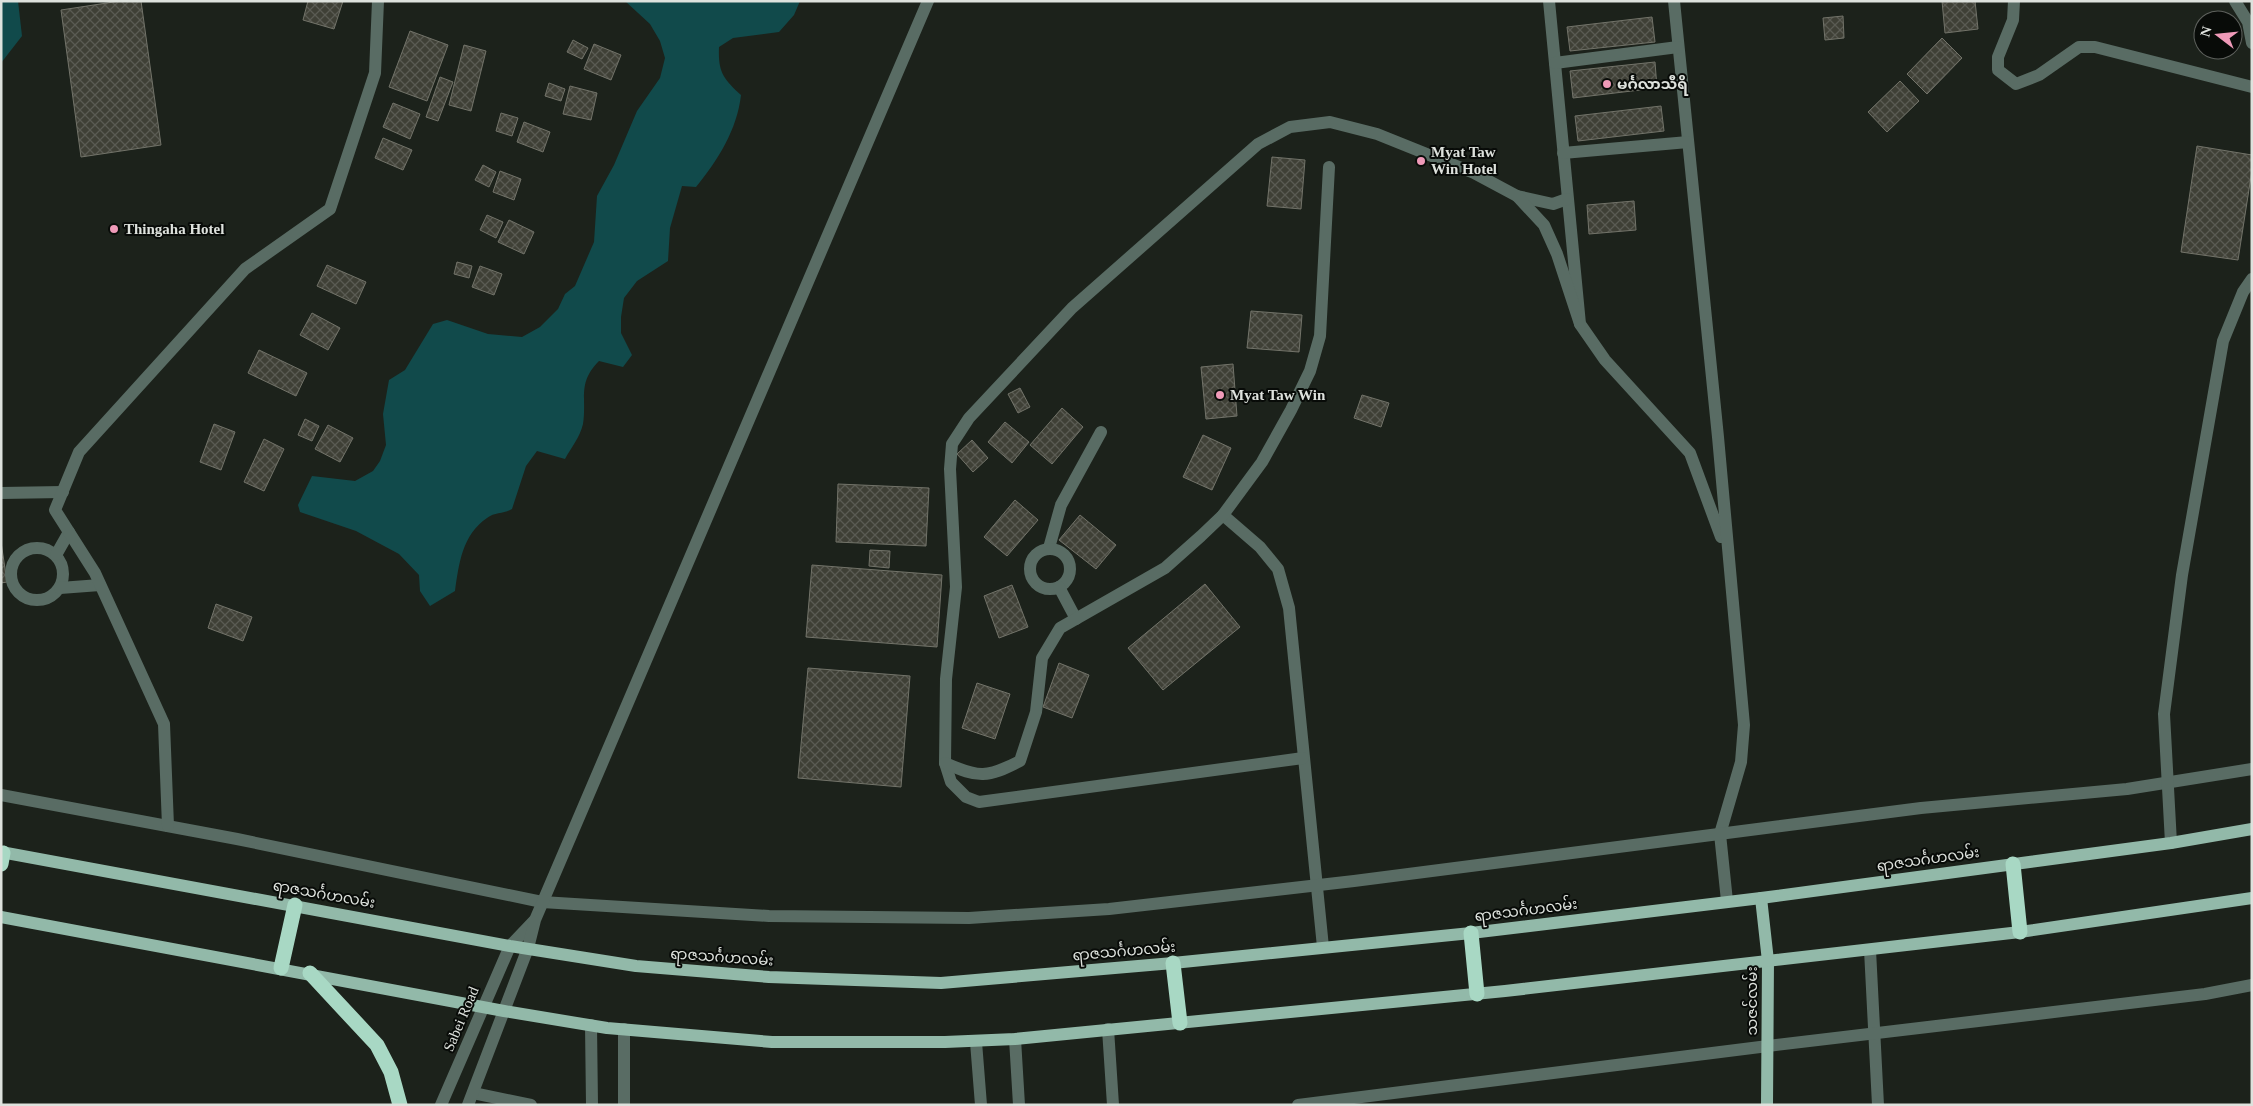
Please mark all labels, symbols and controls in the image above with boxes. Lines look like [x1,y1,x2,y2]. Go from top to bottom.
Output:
north arrow [2193,10,2243,60]
text: N [2197,25,2215,38]
place label: မင်္ဂလာသီရိ [1617,74,1688,96]
marker: မင်္ဂလာသီရိ [1601,78,1613,90]
place label: Myat Taw Win Hotel [1431,144,1497,177]
marker: Myat Taw Win Hotel [1415,155,1427,167]
place label: Thingaha Hotel [124,221,224,237]
marker: Thingaha Hotel [108,223,120,235]
place label: Myat Taw Win [1230,387,1326,403]
marker: Myat Taw Win [1214,389,1226,401]
street label: ရာဇသင်္ဂဟလမ်း [1875,842,1981,878]
street label: ရာဇသင်္ဂဟလမ်း [271,875,377,915]
street label: ရာဇသင်္ဂဟလမ်း [1473,894,1579,928]
street label: ရာဇသင်္ဂဟလမ်း [1072,937,1177,967]
street label: ရာဇသင်္ဂဟလမ်း [670,943,774,973]
street label: သဇင်လမ်း [1742,966,1760,1036]
street label: Sabei Road [440,984,482,1054]

